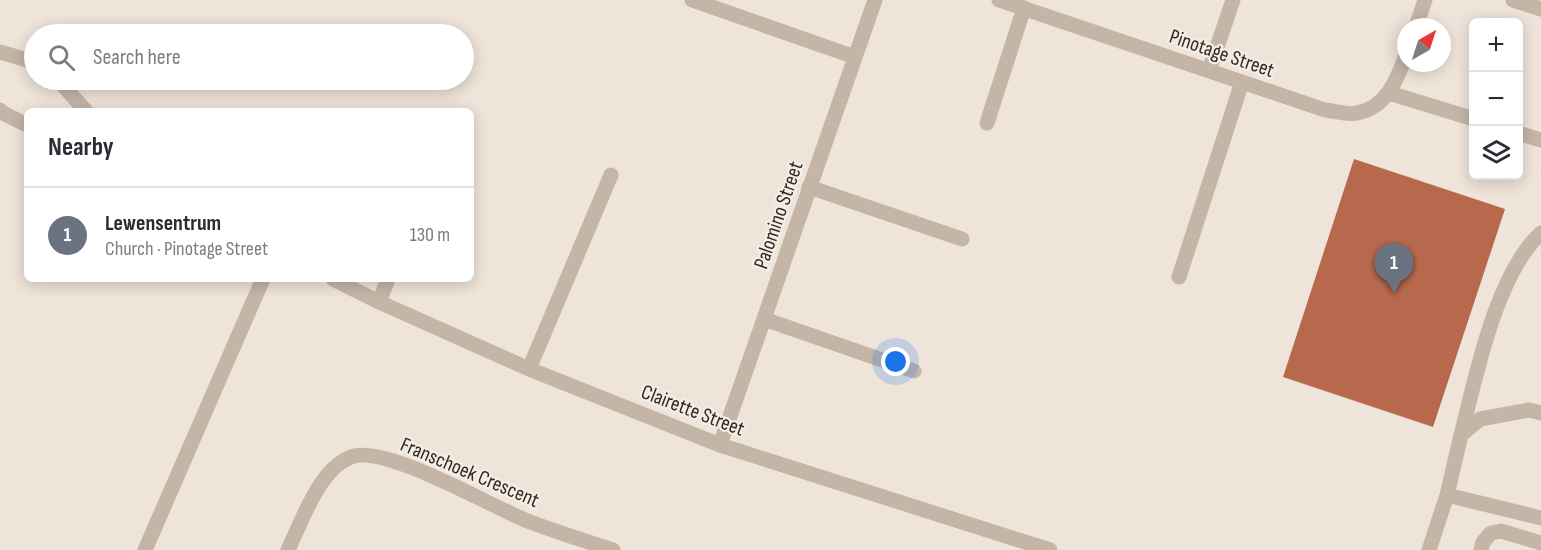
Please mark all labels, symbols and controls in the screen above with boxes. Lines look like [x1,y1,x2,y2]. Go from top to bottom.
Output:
north arrow [1397,18,1451,72]
map controls [1469,18,1523,180]
button: + [1469,18,1523,72]
search box [24,24,474,90]
street label: Pinotage Street [1166,24,1278,83]
icon: search [45,41,78,74]
text: Search here [93,44,180,71]
button: − [1469,72,1523,126]
button: layers [1469,126,1523,180]
text: Nearby [48,132,114,163]
street label: Palomino Street [748,158,809,272]
text: Lewensentrum [105,210,221,237]
text: 1 [64,223,71,247]
text: 130 m [410,223,450,247]
text: Church · Pinotage Street [105,237,268,261]
pin: 1 [1374,244,1414,293]
your location [881,347,910,376]
street label: Clairette Street [638,379,748,442]
street label: Franschoek Crescent [397,432,543,513]

